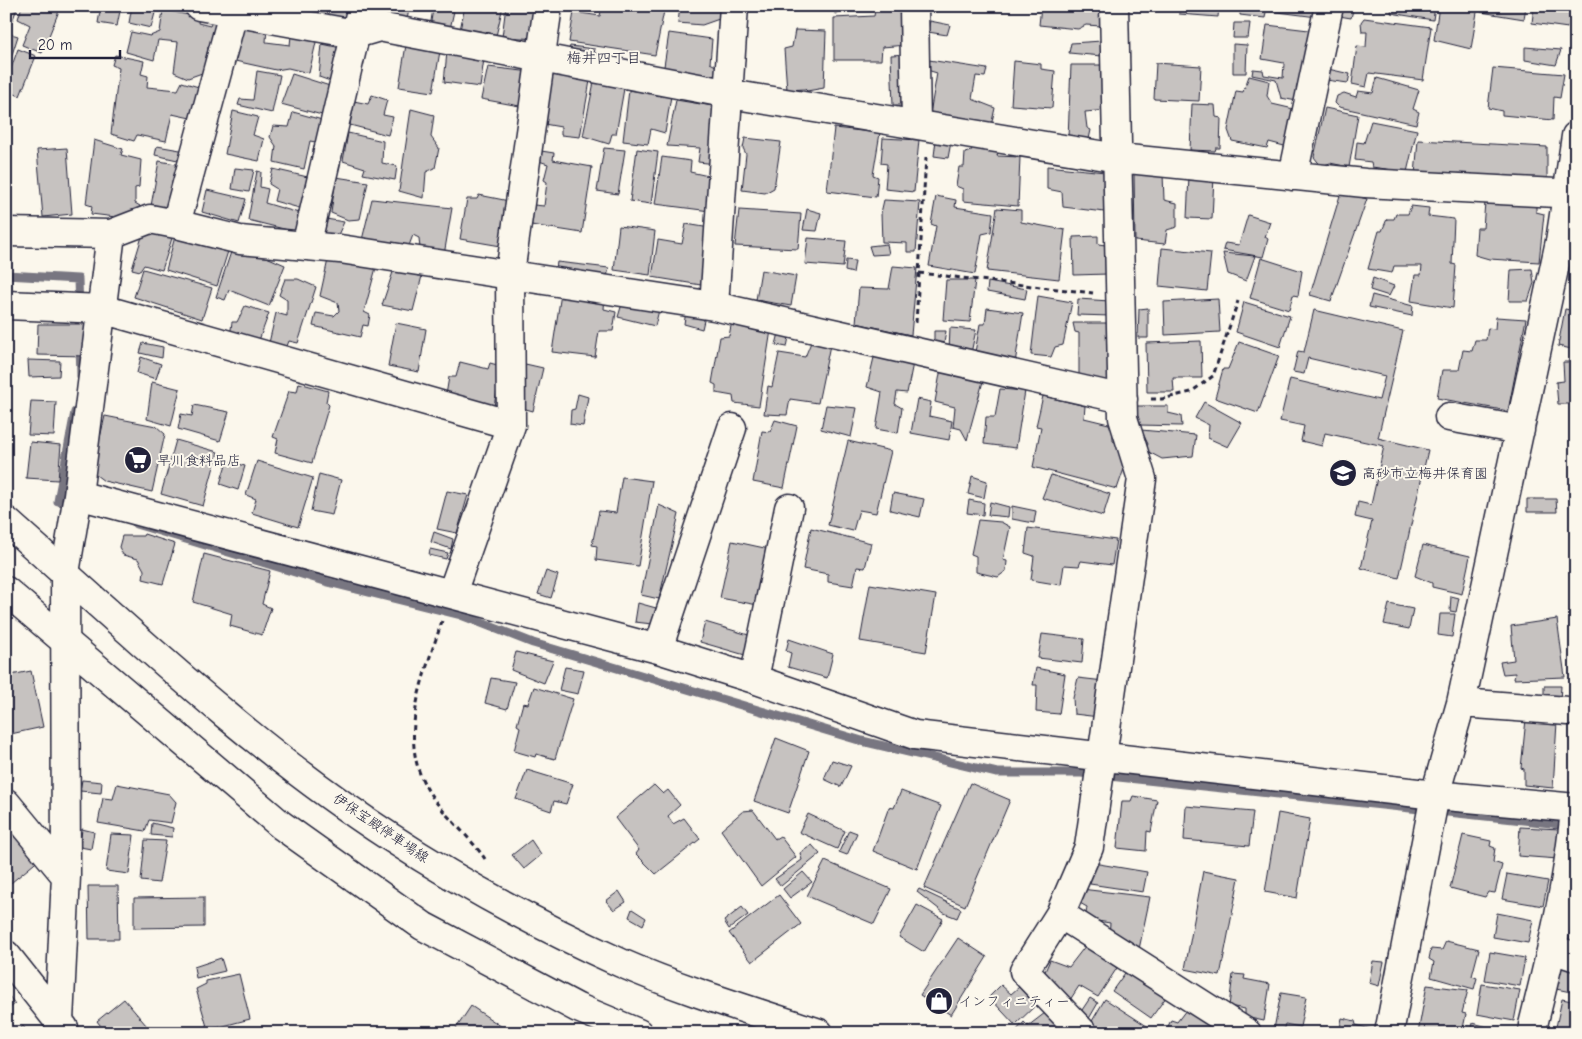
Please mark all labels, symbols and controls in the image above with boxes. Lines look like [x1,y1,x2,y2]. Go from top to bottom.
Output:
scale bar [30,28,120,60]
text: 20 m [38,36,72,54]
district label: 梅井四丁目 [566,49,642,67]
supermarket icon: 早川食料品店 [123,445,153,475]
place label: 早川食料品店 [157,452,241,469]
school or university icon: 高砂市立梅井保育園 [1328,458,1358,488]
place label: 高砂市立梅井保育園 [1362,465,1488,482]
street label: 伊保宝殿停車場線 [330,790,432,866]
shop icon: インフィニティー [924,986,954,1016]
place label: インフィニティー [958,993,1070,1010]

